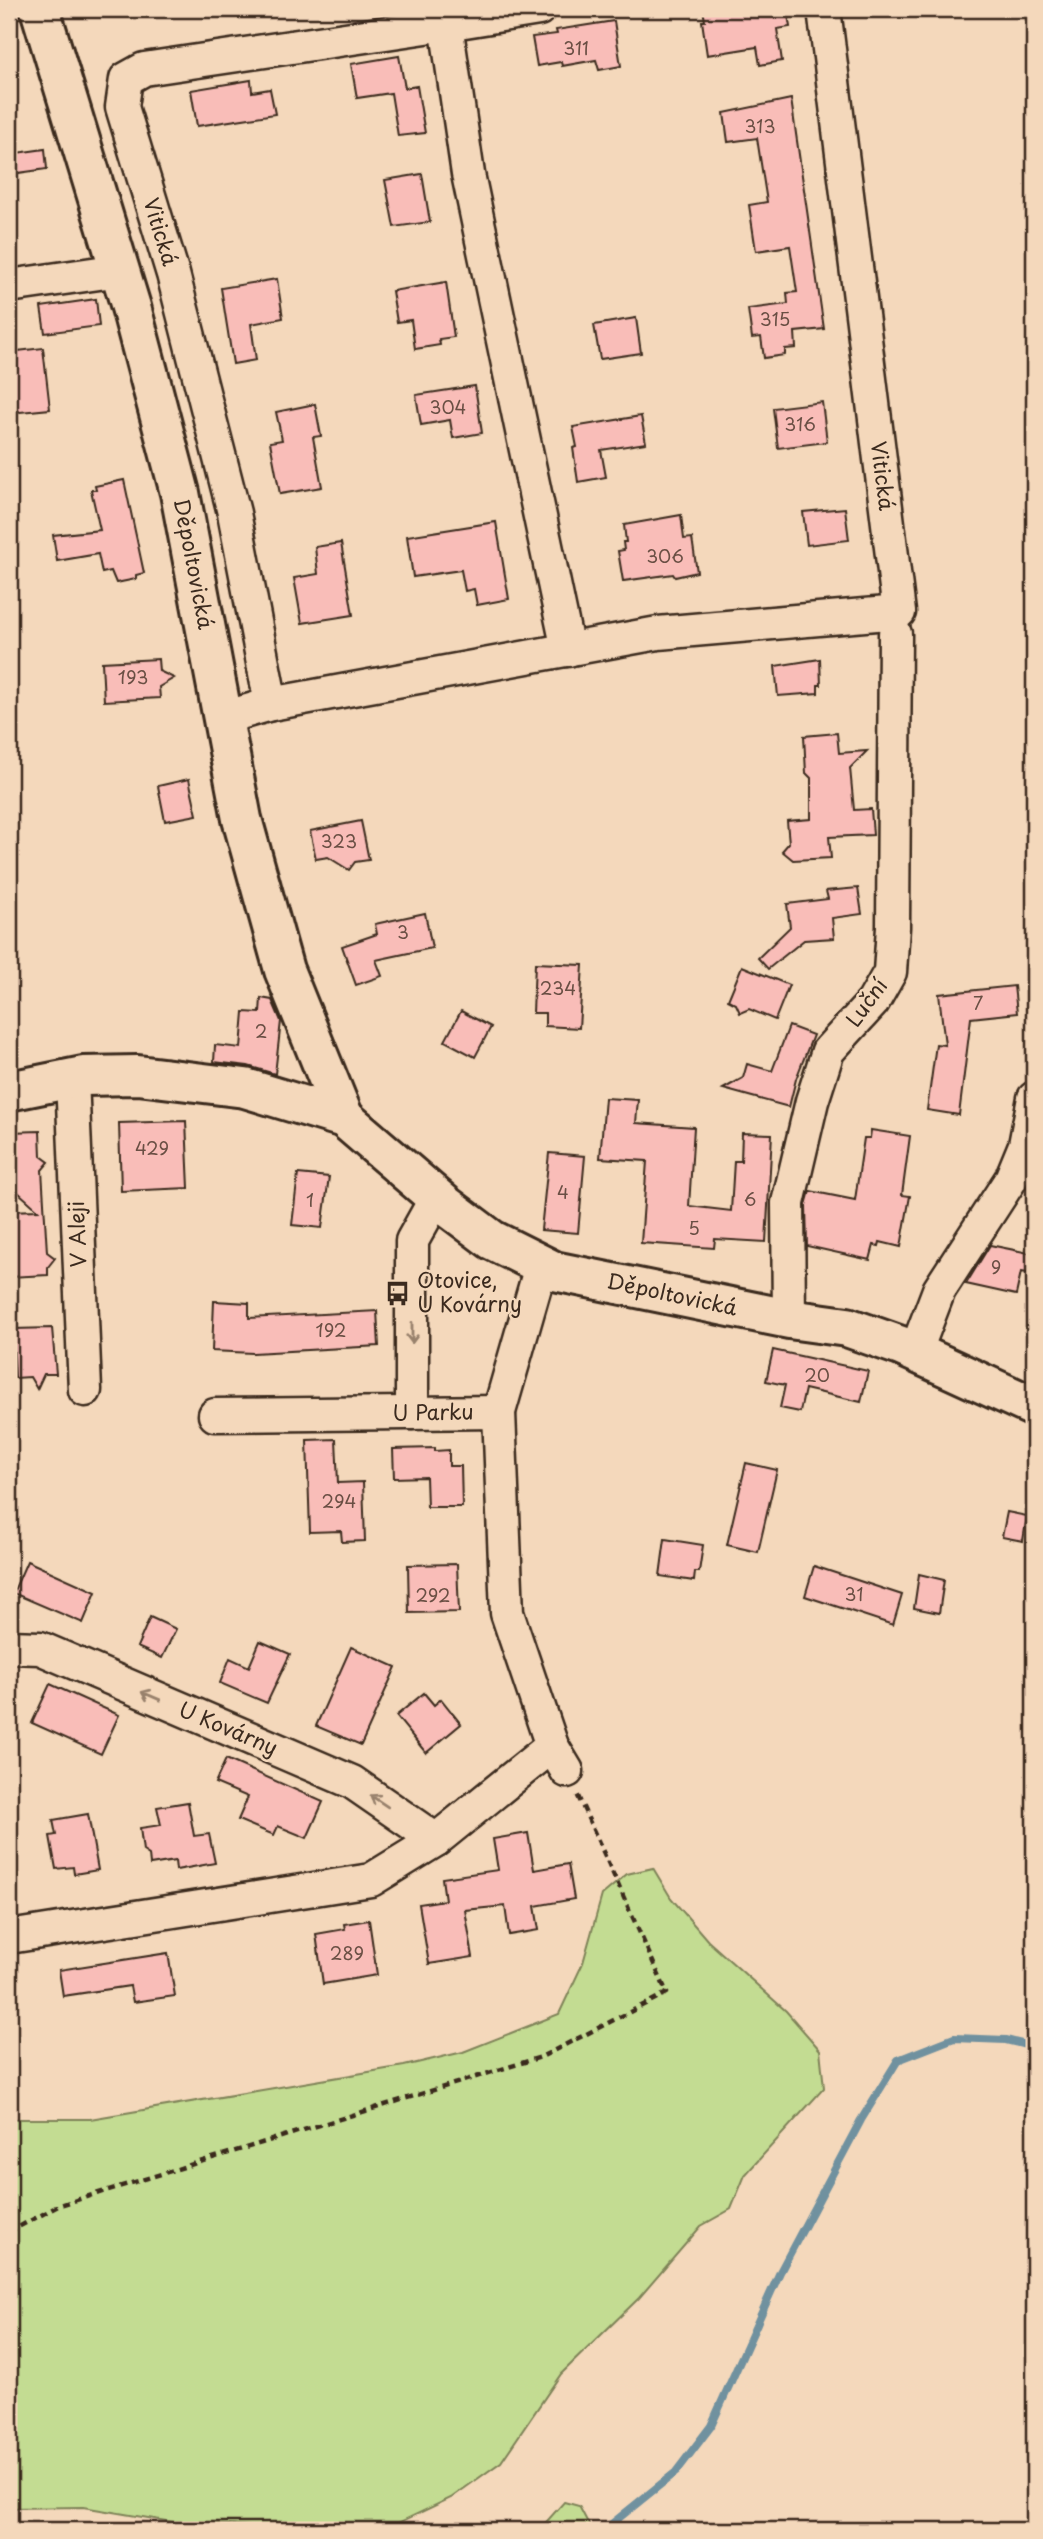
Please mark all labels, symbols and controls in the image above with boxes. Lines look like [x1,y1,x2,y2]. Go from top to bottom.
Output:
house number: 311 [563,34,589,61]
house number: 313 [744,112,776,139]
street label: Vitická [136,194,187,269]
house number: 315 [760,305,790,332]
house number: 304 [430,393,466,420]
house number: 316 [784,410,816,437]
street label: Vitická [864,439,904,512]
street label: Děpoltovická [167,496,223,632]
house number: 306 [646,542,684,569]
house number: 193 [118,663,148,690]
house number: 323 [321,827,357,854]
house number: 3 [397,918,409,945]
street label: Luční [837,971,894,1033]
house number: 234 [540,974,576,1001]
house number: 7 [973,989,983,1016]
house number: 2 [255,1017,267,1044]
house number: 429 [135,1134,169,1161]
house number: 4 [557,1178,569,1205]
house number: 6 [744,1185,756,1212]
house number: 1 [306,1186,314,1213]
street label: V Aleji [59,1200,93,1268]
house number: 5 [688,1214,700,1241]
house number: 9 [991,1253,1001,1280]
place label: Otovice, U Kovárny [417,1263,522,1319]
street label: Děpoltovická [604,1264,740,1322]
bus stop icon: Otovice, U Kovárny [383,1279,411,1307]
house number: 192 [316,1316,346,1343]
one-way arrow [405,1321,419,1344]
house number: 20 [804,1361,830,1388]
street label: U Parku [392,1394,474,1428]
house number: 294 [322,1487,356,1514]
house number: 31 [845,1580,863,1607]
house number: 292 [415,1581,451,1608]
one-way arrow [141,1689,162,1702]
street label: U Kovárny [174,1692,283,1762]
one-way arrow [370,1794,389,1808]
house number: 289 [330,1939,364,1966]

